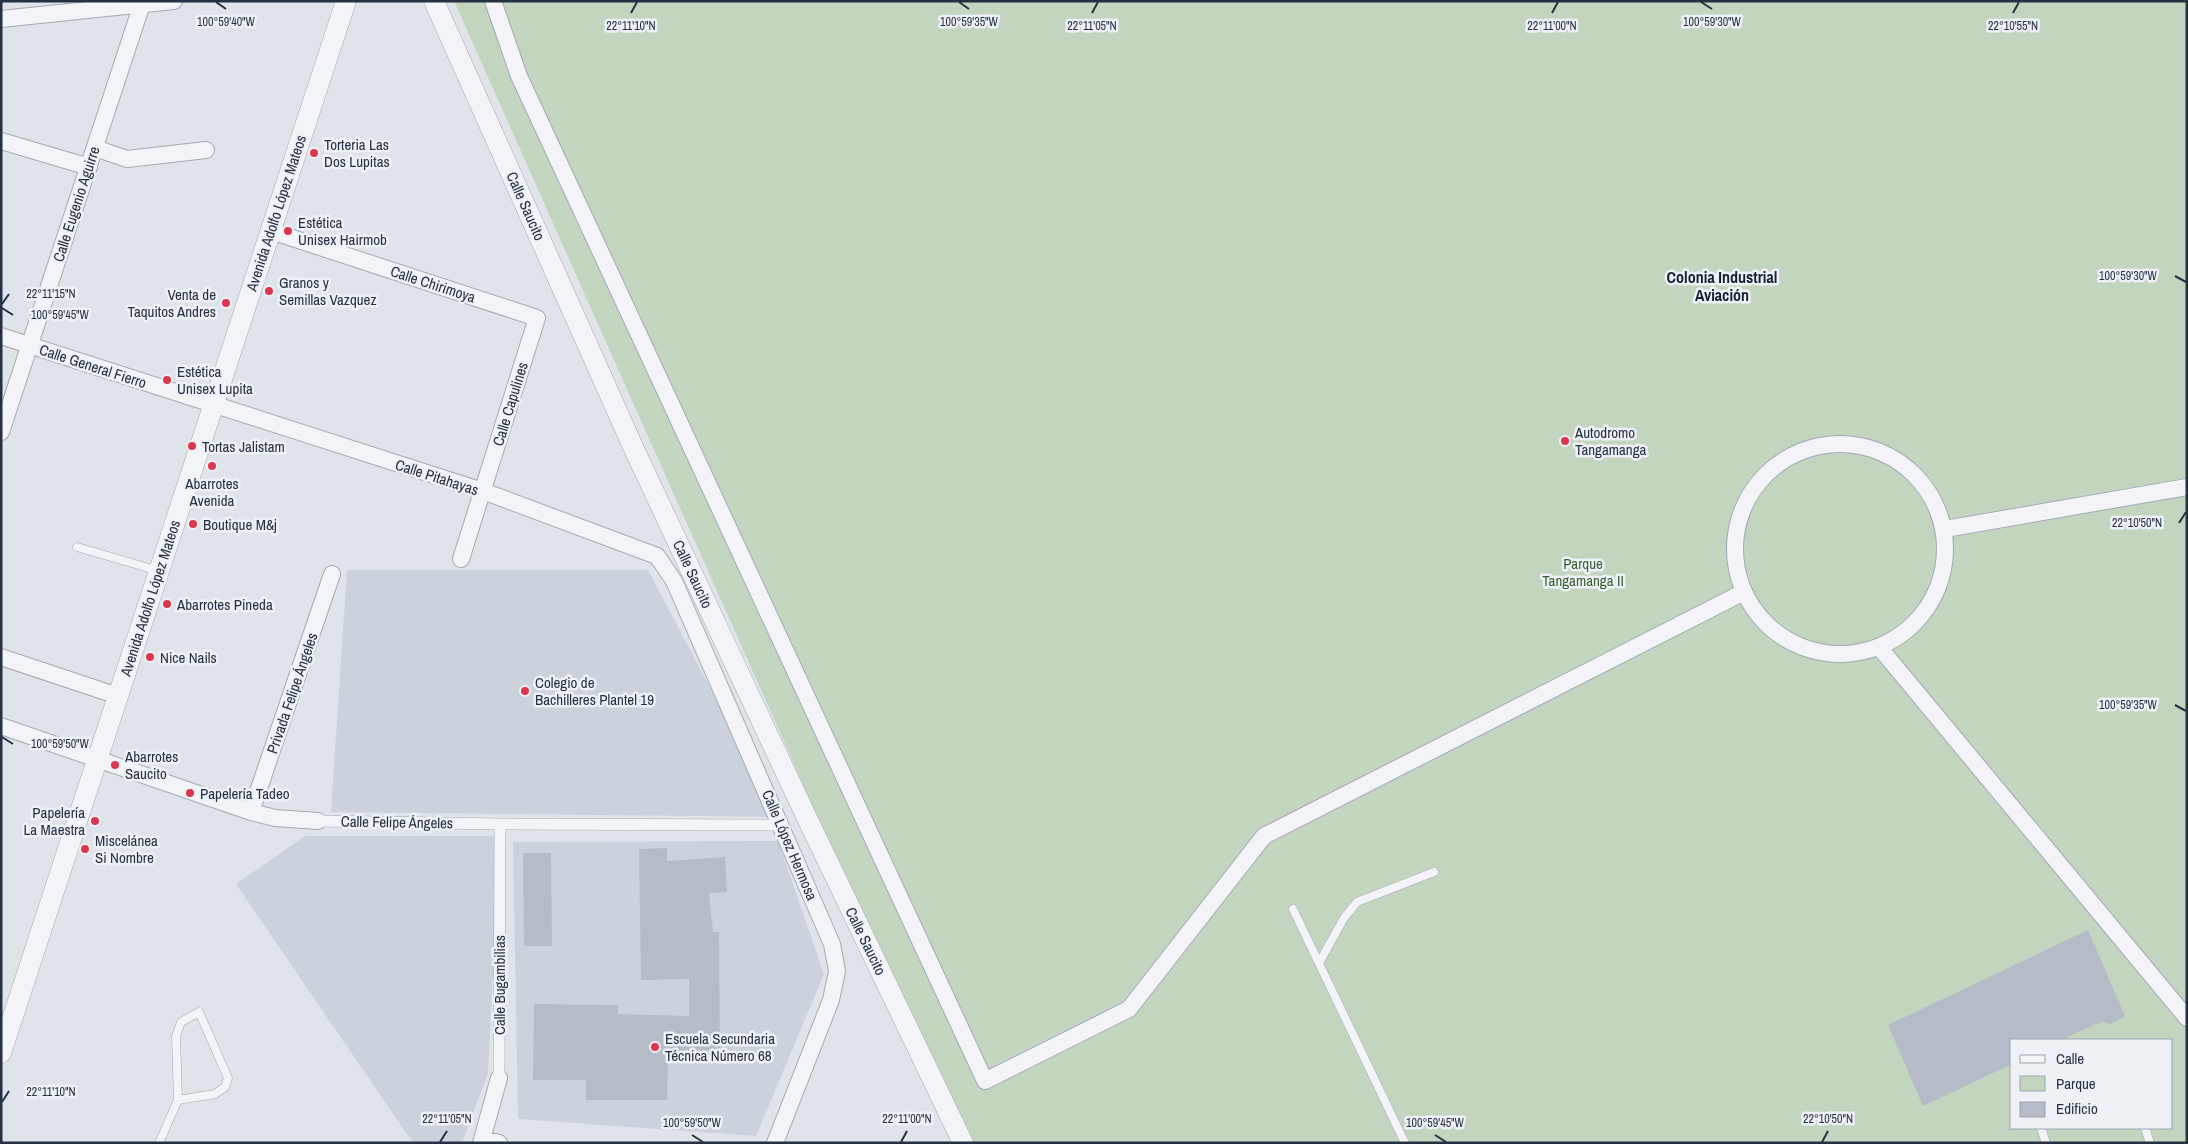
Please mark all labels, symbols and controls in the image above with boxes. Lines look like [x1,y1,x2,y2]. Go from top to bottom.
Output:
text: 100°59'40"W [197,14,256,30]
text: 100°59'35"W [940,14,999,30]
text: 100°59'30"W [1683,14,1742,30]
text: 22°11'10"N [606,18,656,34]
text: 22°11'05"N [1067,18,1117,34]
text: 22°11'00"N [1527,18,1577,34]
text: 22°10'55"N [1988,18,2038,34]
street label: Avenida Adolfo López Mateos [240,132,311,295]
place label: Torteria Las Dos Lupitas [324,134,390,172]
street label: Calle Eugenio Aguirre [47,143,105,264]
marker: Torteria Las Dos Lupitas [308,147,320,159]
street label: Calle Saucito [502,168,551,244]
place label: Estética Unisex Hairmob [298,212,387,250]
marker: Estética Unisex Hairmob [282,225,294,237]
street label: Calle Chirimoya [388,260,478,308]
district label: Colonia Industrial Aviación [1667,266,1777,306]
text: 100°59'30"W [2099,268,2158,284]
place label: Granos y Semillas Vazquez [279,272,377,310]
place label: Venta de Taquitos Andres [128,284,216,322]
marker: Granos y Semillas Vazquez [263,285,275,297]
text: 22°11'15"N [26,286,76,302]
marker: Venta de Taquitos Andres [220,297,232,309]
text: 100°59'45"W [31,307,90,323]
street label: Calle General Fierro [37,339,149,393]
street label: Calle Capulines [487,359,533,449]
place label: Estética Unisex Lupita [177,361,253,399]
marker: Estética Unisex Lupita [161,374,173,386]
place label: Autodromo Tangamanga [1574,422,1647,460]
marker: Autodromo Tangamanga [1559,435,1571,447]
place label: Tortas Jalistam [202,436,285,457]
marker: Tortas Jalistam [186,440,198,452]
street label: Calle Pitahayas [393,454,481,500]
marker: Abarrotes Avenida [206,460,218,472]
place label: Abarrotes Avenida [184,473,239,511]
place label: Boutique M&j [203,514,277,535]
text: 22°10'50"N [2112,515,2162,531]
street label: Avenida Adolfo López Mateos [114,517,185,680]
marker: Boutique M&j [187,518,199,530]
street label: Calle Saucito [668,536,718,612]
park label: Parque Tangamanga II [1542,553,1624,591]
place label: Abarrotes Pineda [176,594,273,615]
marker: Abarrotes Pineda [161,598,173,610]
street label: Privada Felipe Ángeles [261,630,323,756]
place label: Nice Nails [160,647,217,668]
marker: Nice Nails [144,651,156,663]
place label: Colegio de Bachilleres Plantel 19 [535,672,654,710]
marker: Colegio de Bachilleres Plantel 19 [519,685,531,697]
text: 100°59'35"W [2099,697,2158,713]
text: 100°59'50"W [31,736,90,752]
place label: Abarrotes Saucito [124,746,178,784]
marker: Abarrotes Saucito [109,759,121,771]
place label: Papelería Tadeo [200,783,290,804]
street label: Calle López Hermosa [757,786,823,904]
marker: Papelería Tadeo [184,787,196,799]
place label: Papelería La Maestra [23,802,85,840]
street label: Calle Felipe Ángeles [341,811,453,833]
marker: Papelería La Maestra [89,815,101,827]
place label: Miscelánea Si Nombre [95,830,158,868]
marker: Miscelánea Si Nombre [79,843,91,855]
street label: Calle Saucito [841,904,892,979]
street label: Calle Bugambilias [489,935,510,1035]
place label: Escuela Secundaria Técnica Número 68 [665,1028,775,1066]
legend [2010,1039,2173,1129]
marker: Escuela Secundaria Técnica Número 68 [649,1041,661,1053]
text: Calle [2056,1048,2084,1069]
text: Parque [2056,1073,2096,1094]
text: 22°11'10"N [26,1084,76,1100]
text: Edificio [2056,1098,2098,1119]
text: 22°11'05"N [422,1111,472,1127]
text: 22°11'00"N [882,1111,932,1127]
text: 22°10'50"N [1803,1111,1853,1127]
text: 100°59'50"W [663,1115,722,1131]
text: 100°59'45"W [1406,1115,1465,1131]

